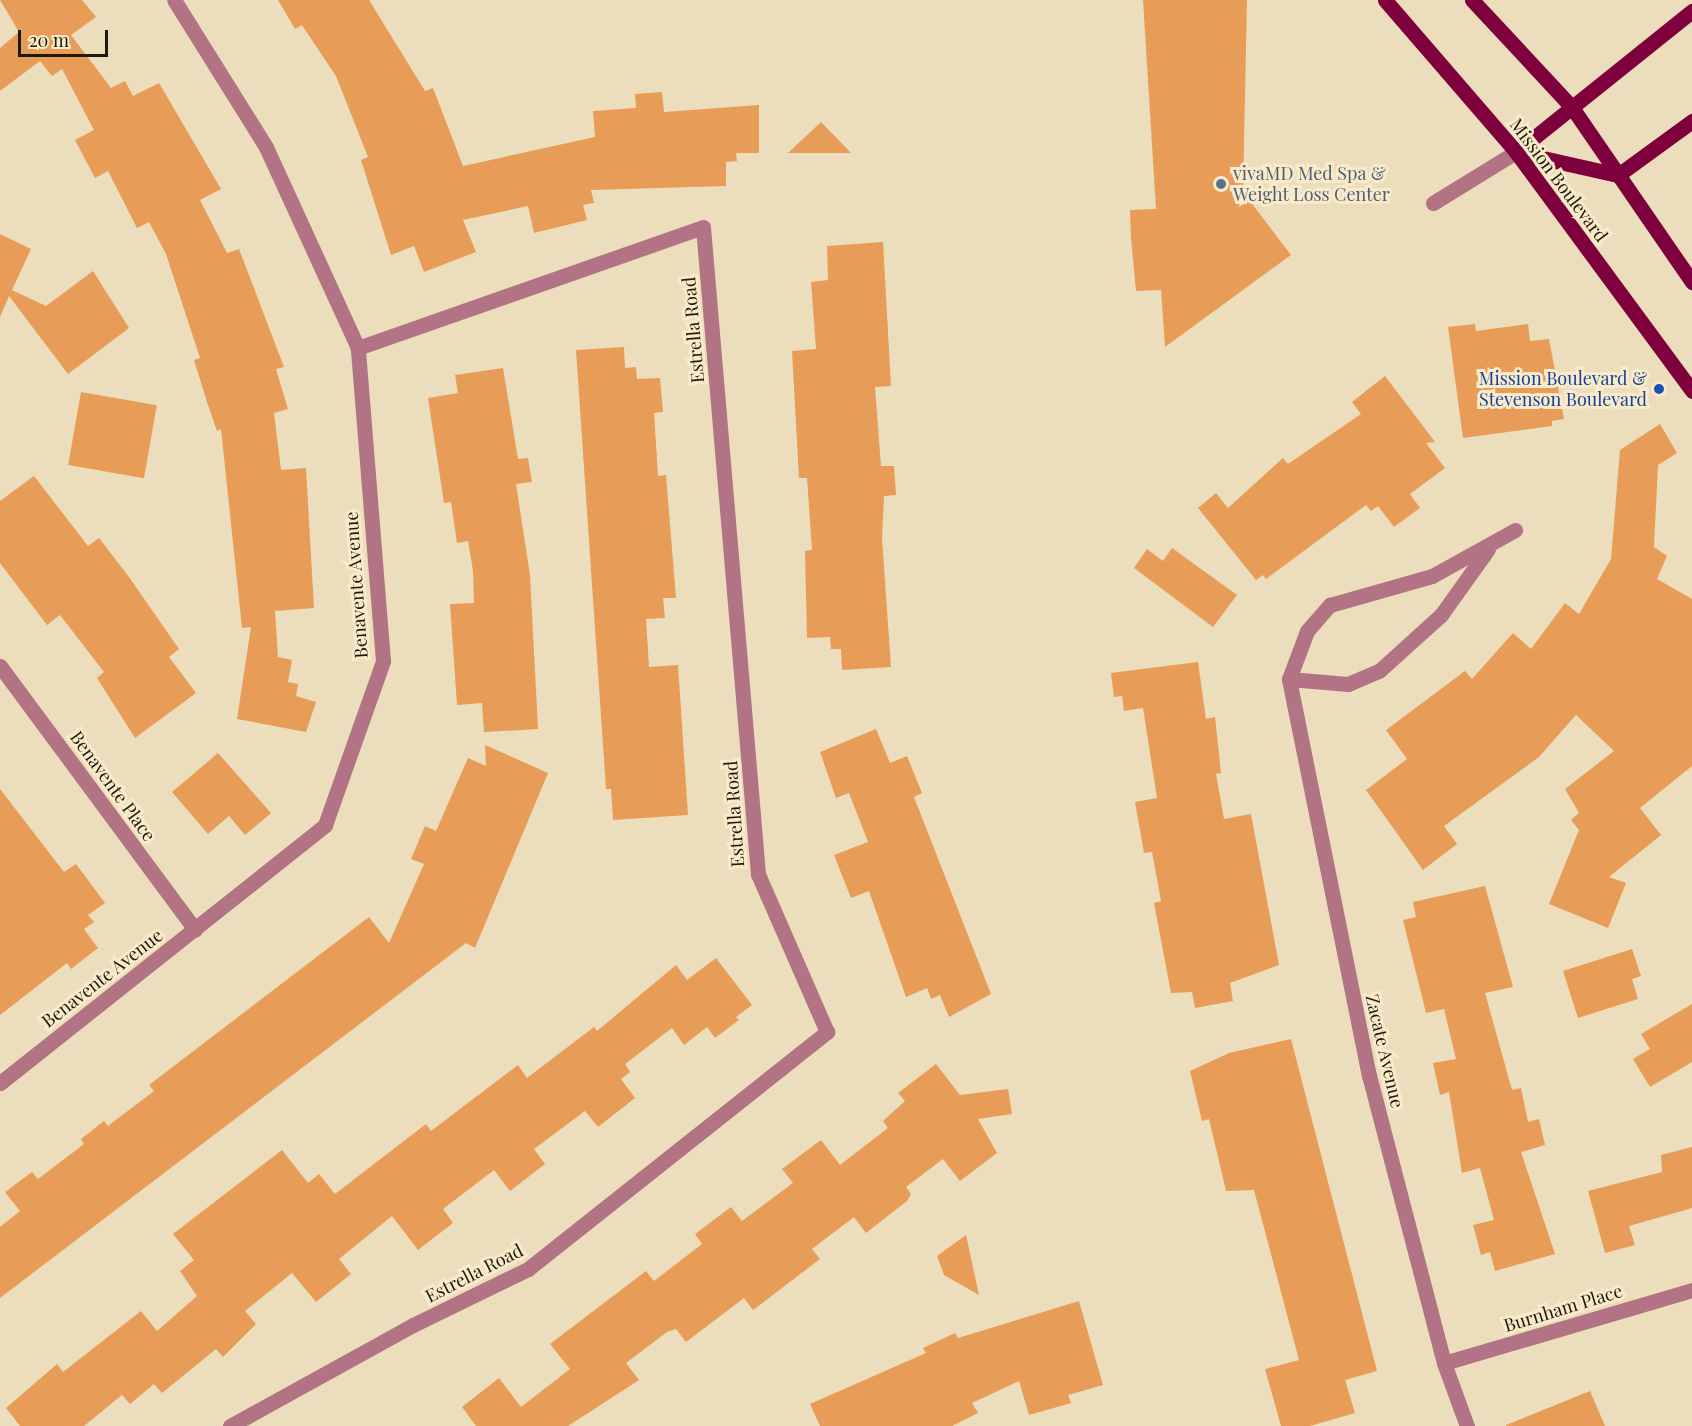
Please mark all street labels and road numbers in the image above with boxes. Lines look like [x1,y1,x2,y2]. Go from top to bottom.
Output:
street label: Mission Boulevard [1506,114,1612,246]
street label: Estrella Road [678,276,708,384]
street label: Benavente Avenue [340,511,372,659]
street label: Benavente Place [66,727,160,845]
street label: Estrella Road [720,760,748,868]
street label: Benavente Avenue [37,924,167,1032]
street label: Zacate Avenue [1361,992,1409,1110]
street label: Estrella Road [422,1239,526,1307]
street label: Burnham Place [1501,1280,1625,1336]

